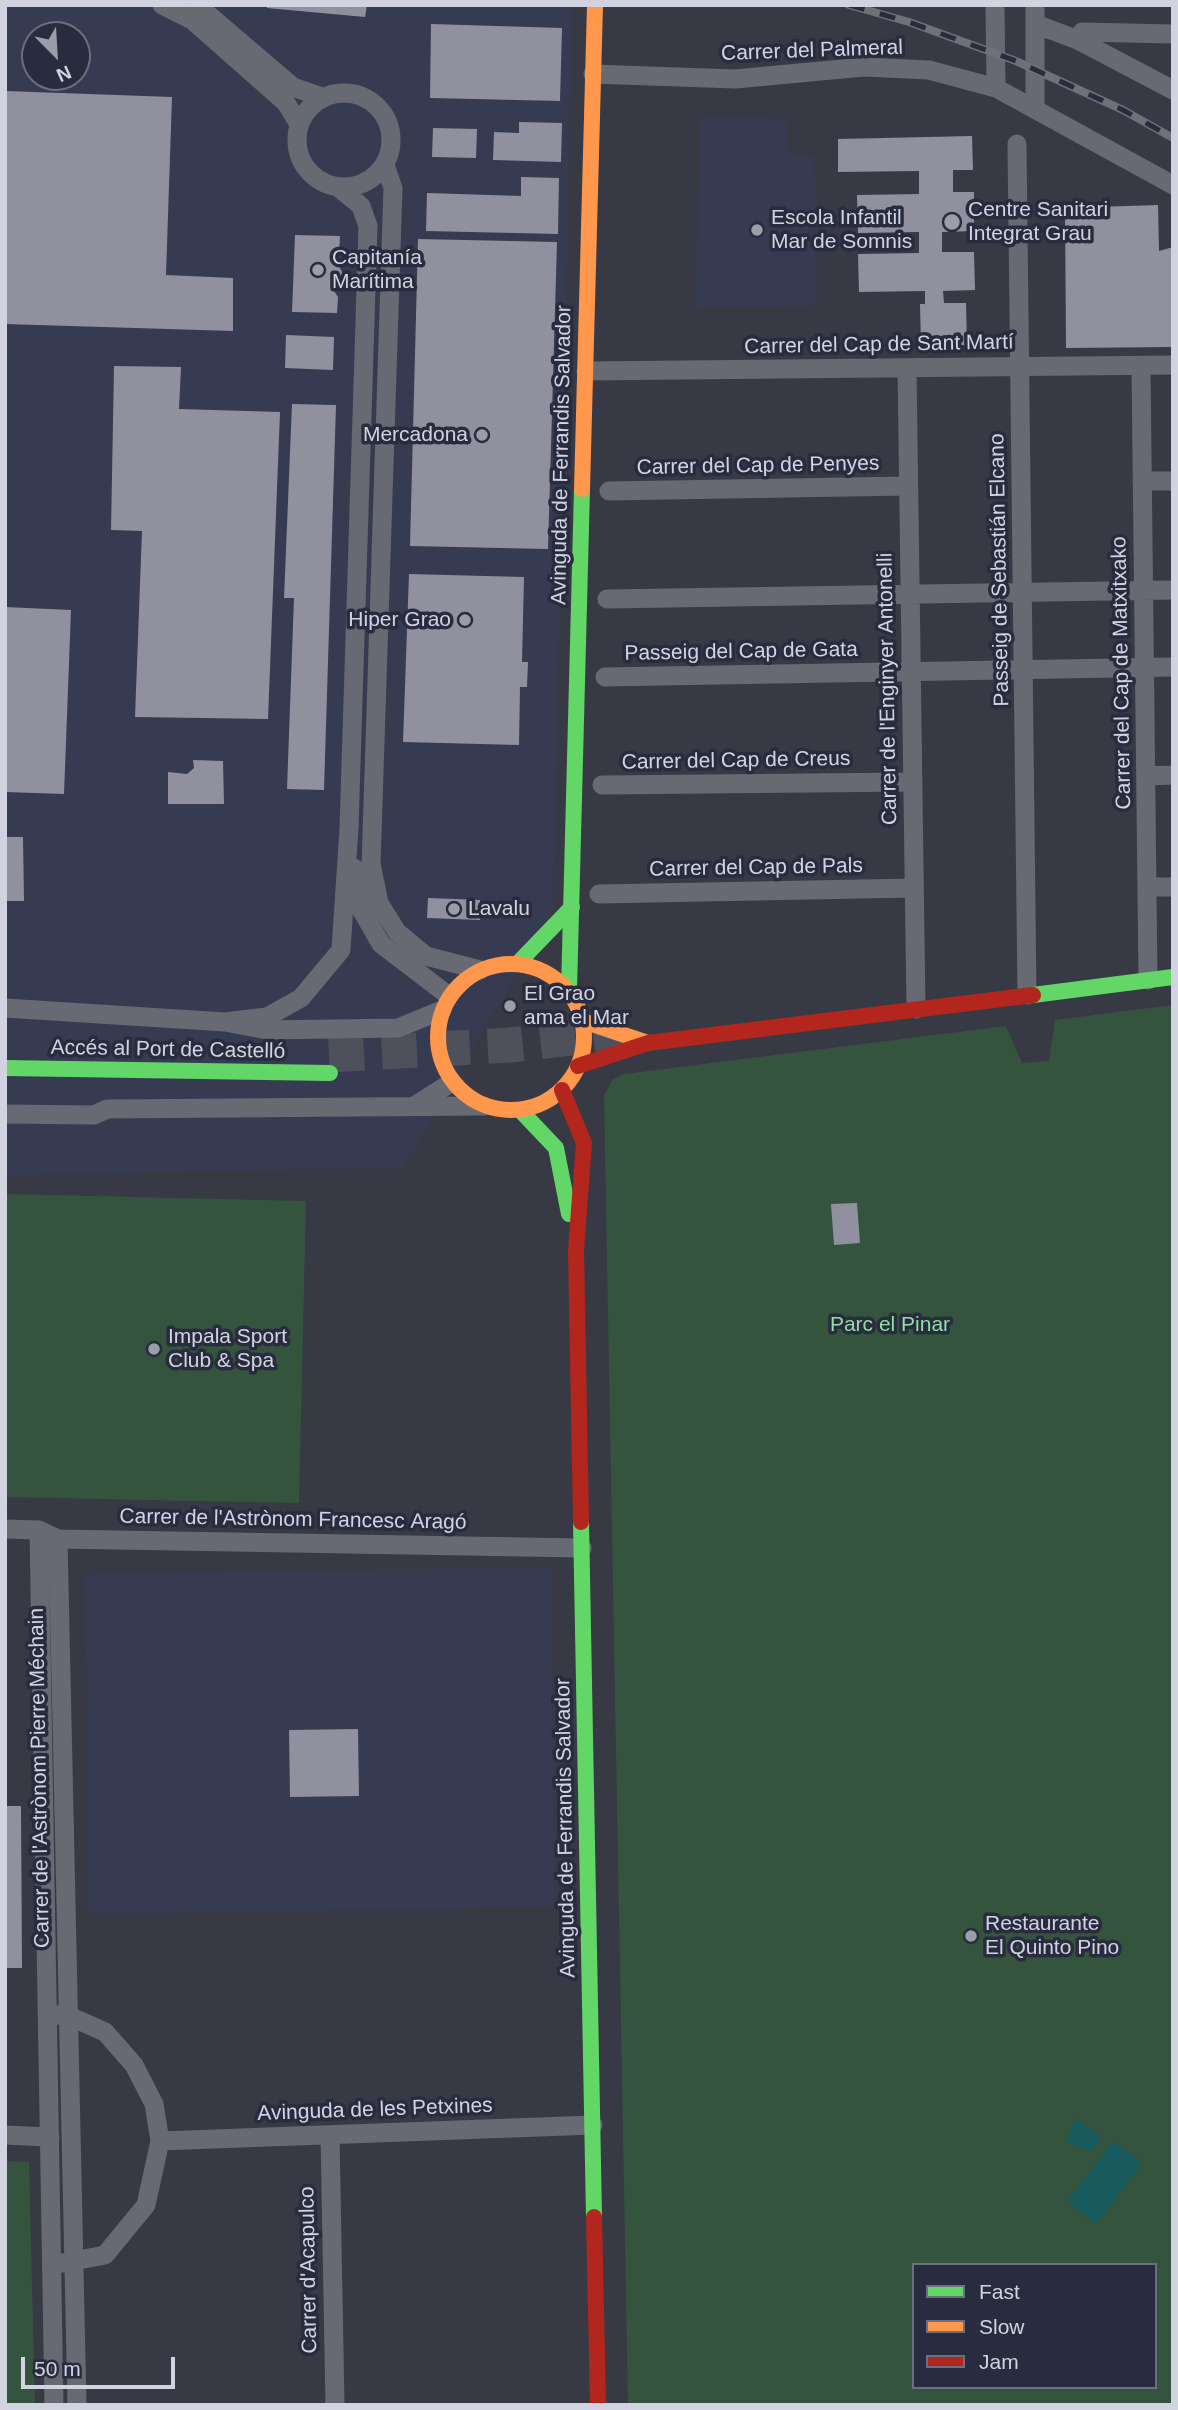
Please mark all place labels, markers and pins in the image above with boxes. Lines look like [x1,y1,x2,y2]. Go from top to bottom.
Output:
place label: Centre Sanitari Integrat Grau [968,197,1108,247]
place label: Escola Infantil Mar de Somnis [771,205,912,255]
marker: Centre Sanitari Integrat Grau [942,212,962,232]
marker: Escola Infantil Mar de Somnis [749,222,765,238]
place label: Capitanía Marítima [332,245,422,295]
marker: Capitanía Marítima [310,262,326,278]
place label: Mercadona [363,422,468,448]
marker: Mercadona [474,427,490,443]
place label: Hiper Grao [348,607,451,633]
marker: Hiper Grao [457,612,473,628]
place label: Lavalu [468,896,530,922]
marker: Lavalu [446,901,462,917]
place label: El Grao ama el Mar [524,981,629,1031]
marker: El Grao ama el Mar [502,998,518,1014]
place label: Impala Sport Club & Spa [168,1324,287,1374]
marker: Impala Sport Club & Spa [146,1341,162,1357]
place label: Restaurante El Quinto Pino [985,1911,1119,1961]
marker: Restaurante El Quinto Pino [963,1928,979,1944]

